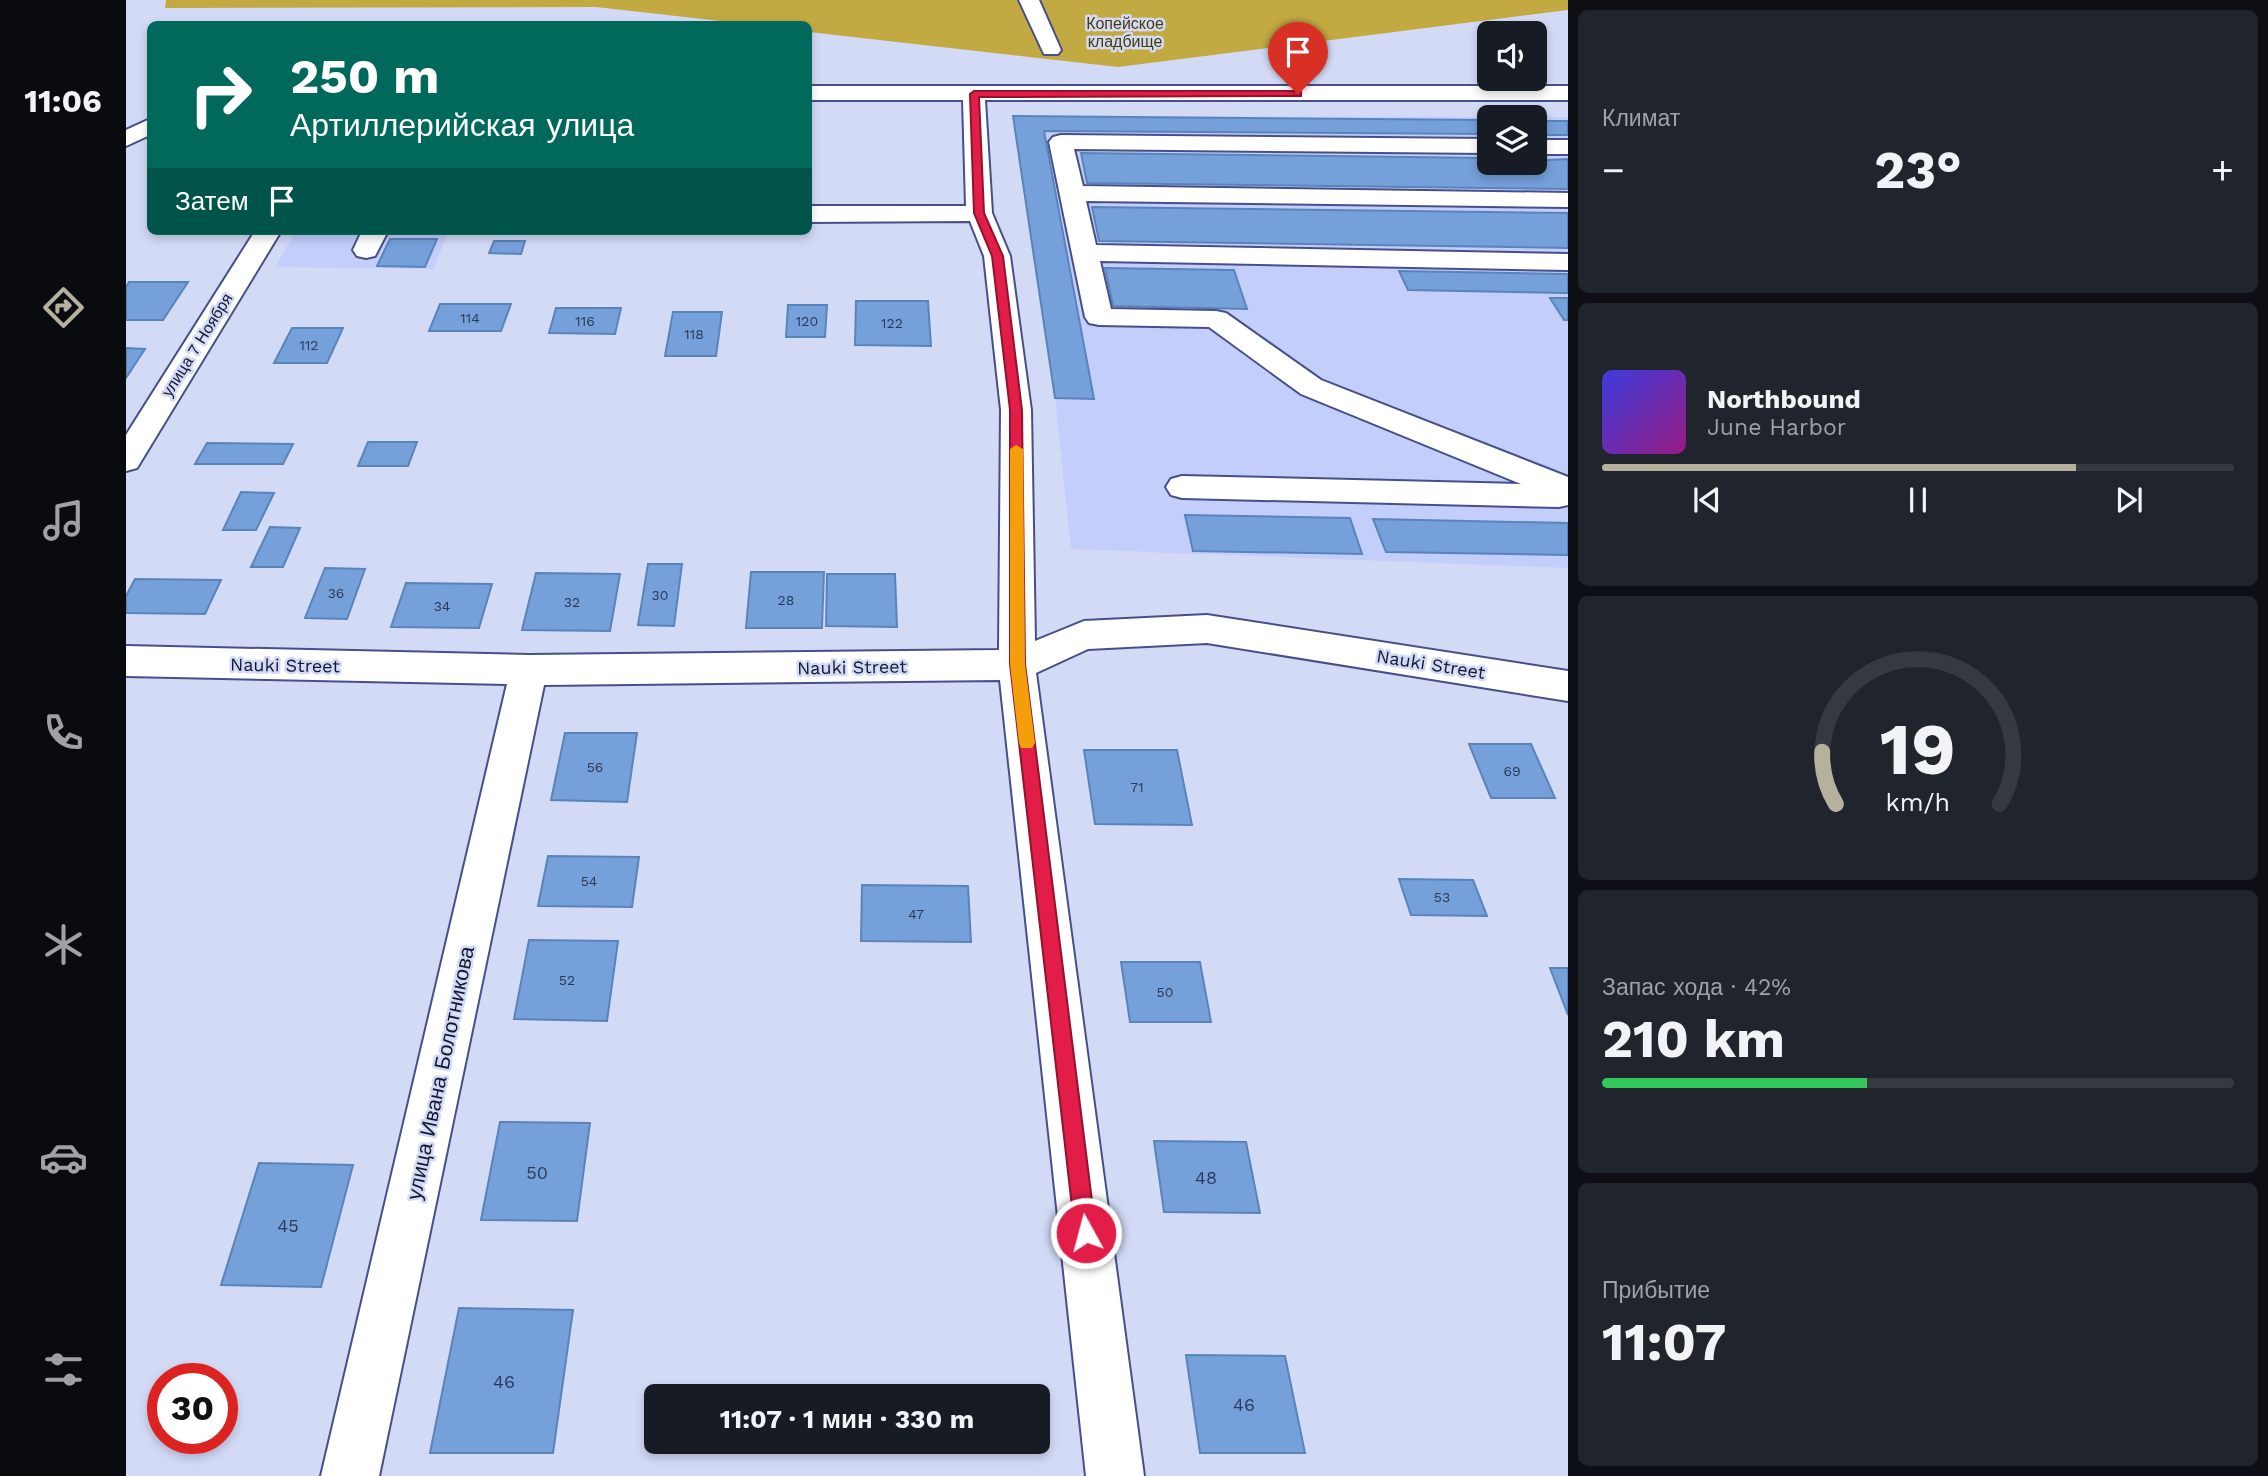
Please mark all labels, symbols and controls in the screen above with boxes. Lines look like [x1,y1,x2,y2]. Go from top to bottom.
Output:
park label: Копейское кладбище [1086,14,1164,51]
map controls [1477,21,1547,175]
button: sound [1477,21,1547,91]
pin [1268,22,1328,94]
icon: arrive [1279,33,1317,71]
text: 250 m [290,47,439,105]
icon: right [175,49,266,140]
text: 11:06 [24,82,102,120]
button: layers [1477,105,1547,175]
text: Климат [1602,105,1680,132]
text: Артиллерийская улица [290,106,634,144]
text: 23° [1874,140,1962,201]
text: − [1602,148,1625,192]
text: + [2211,148,2234,192]
icon: arrive [263,182,301,220]
text: Затем [175,186,249,216]
icon: directions [39,283,88,332]
street label: улица 7 Ноября [158,290,236,400]
house number: 114 [460,310,480,326]
house number: 116 [575,313,595,329]
house number: 120 [796,313,818,329]
house number: 122 [881,315,903,331]
house number: 118 [684,326,704,342]
house number: 112 [299,337,319,353]
text: Northbound [1707,384,1861,414]
text: June Harbor [1707,414,1846,441]
icon: previous [1688,481,1726,519]
icon: pause [1899,481,1937,519]
icon: next [2110,481,2148,519]
icon: music [39,496,88,545]
house number: 36 [328,585,344,601]
house number: 30 [652,587,668,603]
house number: 28 [778,592,794,608]
house number: 32 [564,594,580,610]
house number: 34 [434,598,450,614]
street label: Nauki Street [1375,645,1487,683]
street label: Nauki Street [230,654,340,676]
street label: Nauki Street [797,656,907,678]
text: 19 [1880,706,1956,792]
icon: phone [39,708,88,757]
house number: 56 [587,759,603,775]
house number: 69 [1503,763,1521,779]
house number: 71 [1130,779,1144,795]
text: km/h [1886,788,1950,817]
house number: 54 [581,873,597,889]
house number: 53 [1434,889,1450,905]
house number: 47 [908,906,924,922]
icon: climate [39,920,88,969]
street label: улица Ивана Болотникова [401,944,479,1202]
house number: 52 [559,972,575,988]
text: Запас хода · 42% [1602,974,1791,1001]
house number: 50 [1157,984,1173,1000]
text: 210 km [1602,1009,1785,1070]
icon: car [39,1133,88,1182]
house number: 50 [526,1162,548,1183]
house number: 48 [1195,1167,1217,1188]
position arrow [1049,1196,1123,1270]
house number: 45 [277,1215,299,1236]
text: Прибытие [1602,1277,1710,1304]
text: 11:07 [1602,1312,1726,1373]
icon: filters [39,1345,88,1394]
speed limit sign: 30 [147,1363,238,1454]
house number: 46 [493,1371,515,1392]
house number: 46 [1233,1394,1255,1415]
text: 11:07 · 1 мин · 330 m [720,1404,974,1434]

